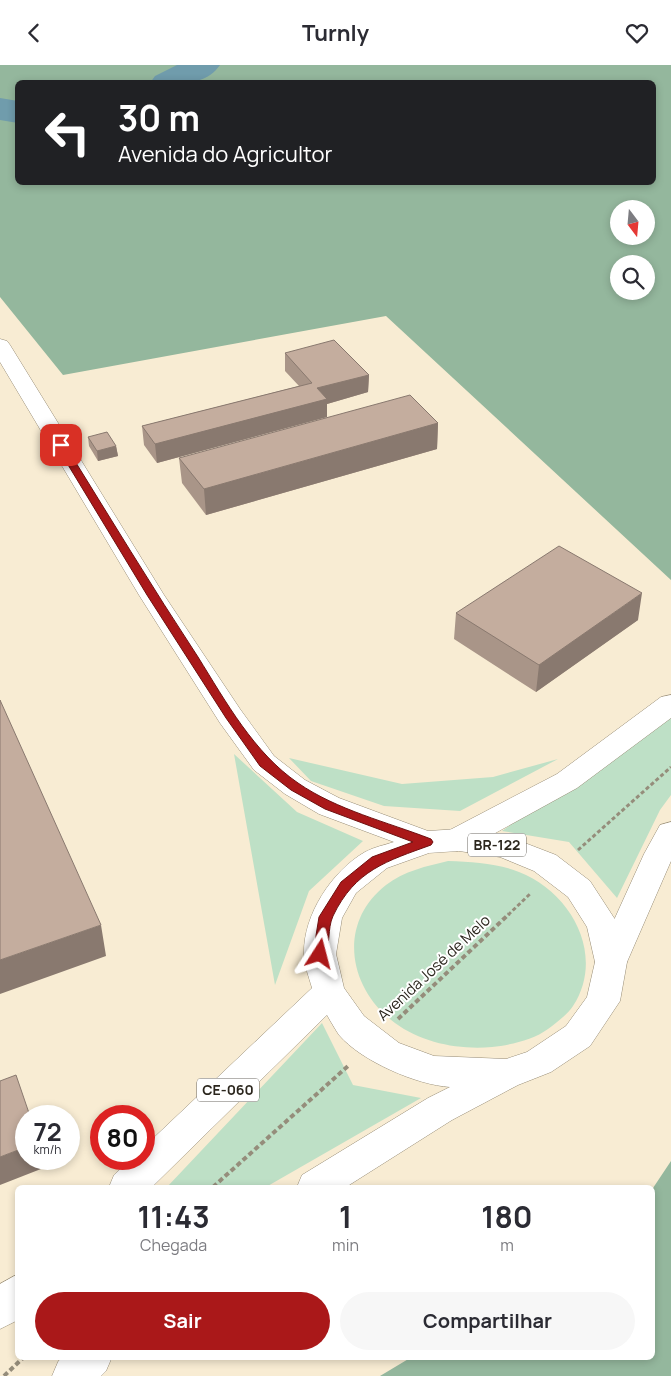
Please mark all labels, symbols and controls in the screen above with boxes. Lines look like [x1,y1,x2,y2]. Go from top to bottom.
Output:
text: Turnly [302,18,369,48]
icon: back [20,19,48,47]
icon: heart [623,19,651,47]
text: 30 m [118,94,200,142]
icon: left [35,100,100,165]
text: Avenida do Agricultor [118,139,332,169]
north arrow [610,200,655,245]
map controls [610,200,655,300]
button: search [610,255,655,300]
pin [40,424,82,466]
icon: arrive [47,431,75,459]
road number: BR-122 [468,833,526,857]
street label: Avenida José de Melo [373,910,495,1026]
position arrow [293,927,345,979]
road number: CE-060 [197,1079,259,1101]
speed limit sign: 80 [90,1105,155,1170]
text: 72 [33,1114,62,1149]
text: km/h [34,1141,61,1158]
text: 11:43 [137,1196,210,1237]
text: 1 [339,1196,352,1237]
text: 180 [481,1196,533,1237]
text: Chegada [140,1234,207,1256]
text: min [332,1234,359,1256]
text: m [500,1234,514,1256]
button: Sair [35,1292,330,1350]
button: Compartilhar [340,1292,635,1350]

